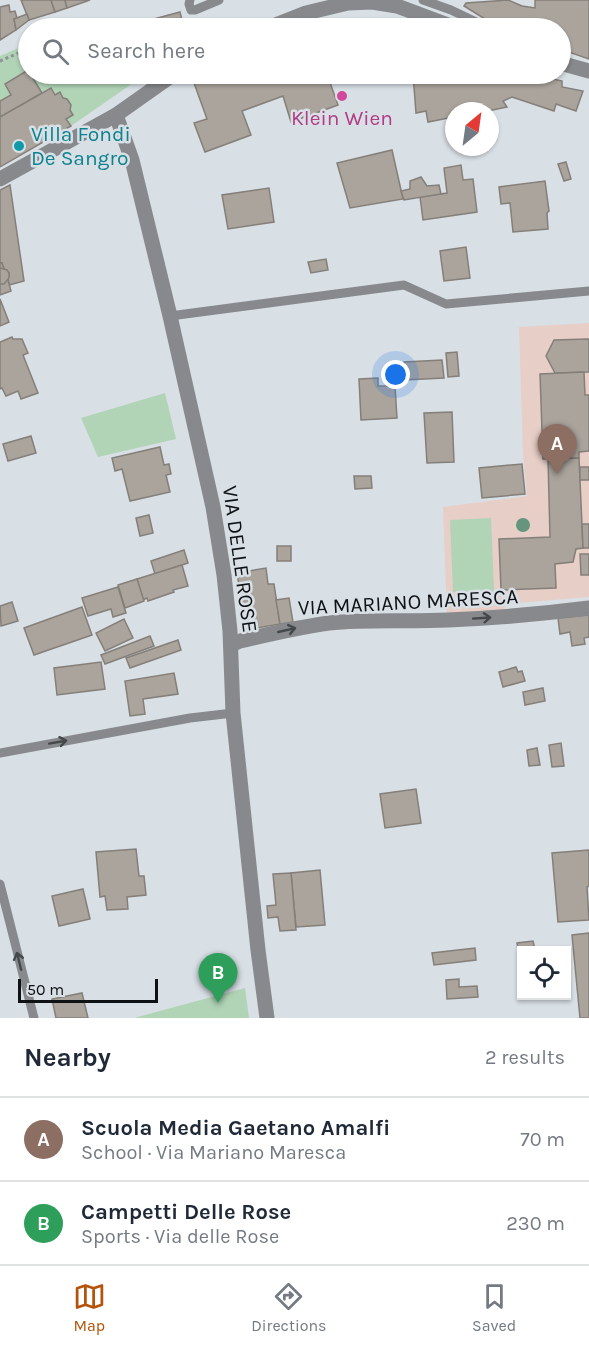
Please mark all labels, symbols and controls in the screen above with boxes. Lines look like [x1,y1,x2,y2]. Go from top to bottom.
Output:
search box [18,18,571,84]
icon: search [39,35,72,68]
text: Search here [87,38,205,64]
marker: Klein Wien [335,89,349,103]
north arrow [445,102,499,156]
place label: Klein Wien [291,106,393,130]
place label: Villa Fondi De Sangro [31,122,131,170]
marker: Villa Fondi De Sangro [12,139,26,153]
your location [381,360,410,389]
pin: A [538,424,576,474]
street label: VIA DELLE ROSE [218,484,262,634]
street label: VIA MARIANO MARESCA [297,584,519,620]
one-way arrow [471,612,491,623]
one-way arrow [278,624,297,636]
one-way arrow [47,737,67,748]
map controls [517,946,571,1000]
button: locate [517,946,571,1000]
one-way arrow [13,952,25,971]
pin: B [198,954,238,1003]
scale bar [18,976,158,1004]
text: 50 m [27,980,64,999]
text: Nearby [24,1042,111,1073]
text: 2 results [485,1046,565,1069]
text: Scuola Media Gaetano Amalfi [81,1115,390,1141]
text: A [37,1128,50,1151]
text: 70 m [520,1128,565,1151]
text: School · Via Mariano Maresca [81,1141,346,1164]
text: Campetti Delle Rose [81,1199,291,1225]
text: B [37,1212,50,1235]
text: 230 m [506,1212,565,1235]
text: Sports · Via delle Rose [81,1225,279,1248]
tab: Map [73,1280,106,1335]
tab: Directions [251,1280,326,1335]
tab: Saved [472,1280,516,1335]

